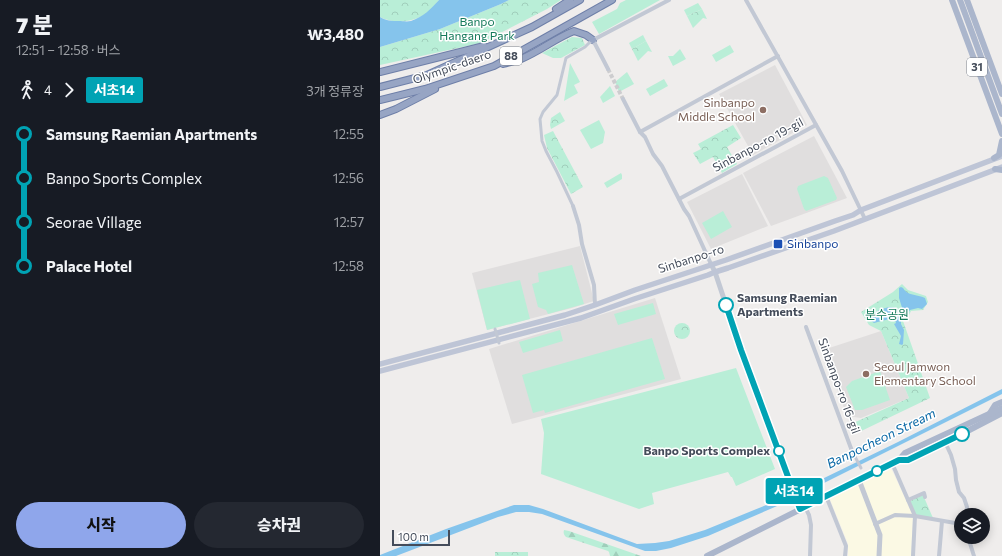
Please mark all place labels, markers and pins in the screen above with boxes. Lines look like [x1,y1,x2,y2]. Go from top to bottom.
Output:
place label: Sinbanpo Middle School [678,95,755,123]
marker: Sinbanpo Middle School [758,105,768,115]
place label: Sinbanpo [787,236,839,250]
marker: Sinbanpo [772,238,784,250]
place label: Samsung Raemian Apartments [737,290,837,318]
marker: Samsung Raemian Apartments [718,297,734,313]
place label: Seoul Jamwon Elementary School [874,359,976,387]
marker: Seoul Jamwon Elementary School [861,369,871,379]
unlabelled marker [954,426,970,442]
place label: Banpo Sports Complex [643,443,770,457]
marker: Banpo Sports Complex [773,445,785,457]
unlabelled marker [871,465,883,477]

